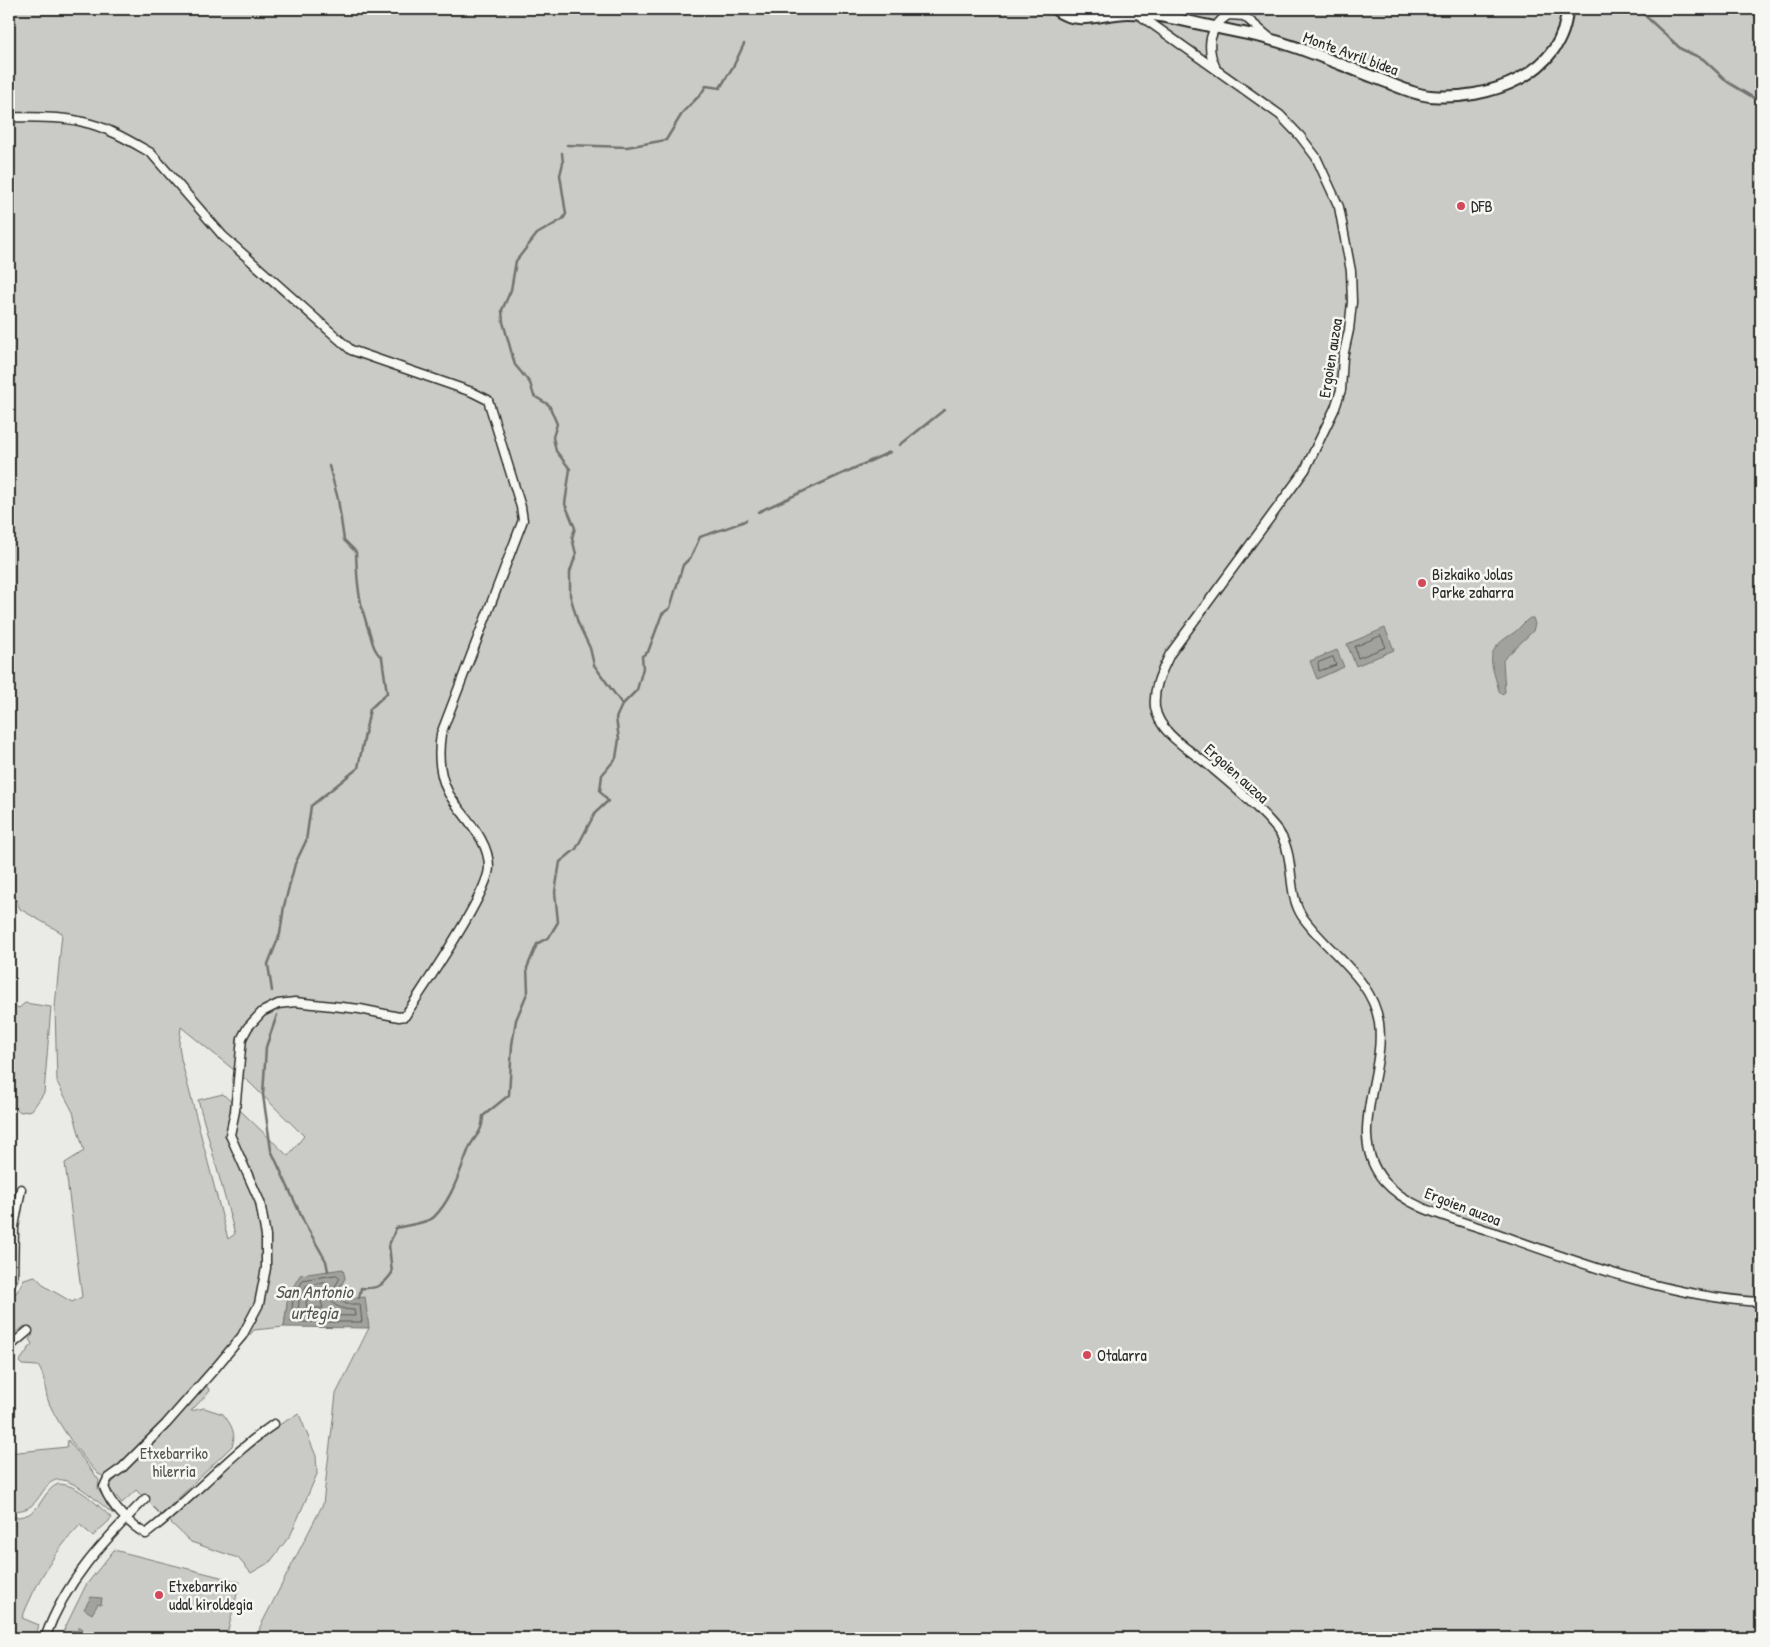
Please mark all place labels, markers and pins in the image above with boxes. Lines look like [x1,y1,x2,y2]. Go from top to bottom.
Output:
place label: DFB [1471,195,1493,217]
marker: DFB [1455,200,1467,212]
place label: Bizkaiko Jolas Parke zaharra [1432,563,1514,603]
marker: Bizkaiko Jolas Parke zaharra [1416,577,1428,589]
place label: Otalarra [1097,1344,1147,1366]
marker: Otalarra [1081,1349,1093,1361]
place label: Etxebarriko udal kiroldegia [169,1575,253,1615]
marker: Etxebarriko udal kiroldegia [153,1589,165,1601]

